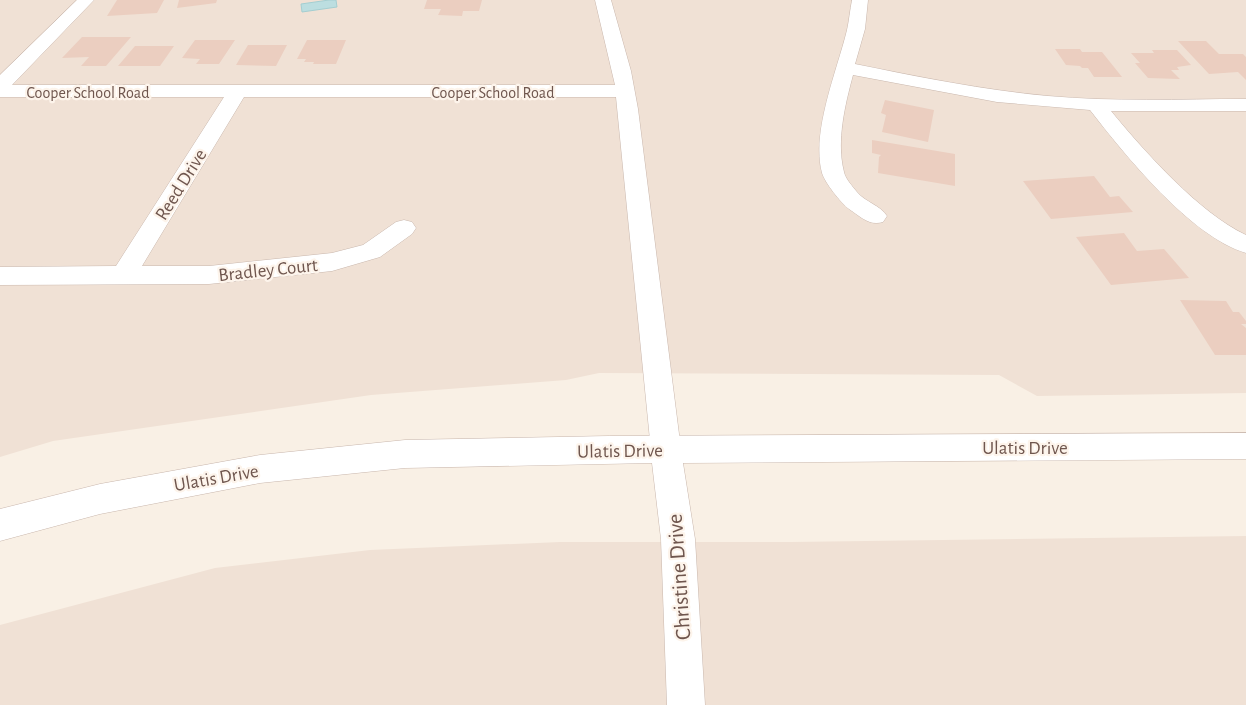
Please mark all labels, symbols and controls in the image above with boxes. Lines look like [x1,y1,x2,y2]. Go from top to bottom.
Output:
street label: Cooper School Road [27,85,149,101]
street label: Cooper School Road [432,85,554,101]
street label: Reed Drive [152,146,210,224]
street label: Bradley Court [218,256,319,285]
street label: Ulatis Drive [982,439,1068,458]
street label: Ulatis Drive [577,441,663,462]
street label: Ulatis Drive [172,462,260,495]
street label: Christine Drive [664,513,694,641]

